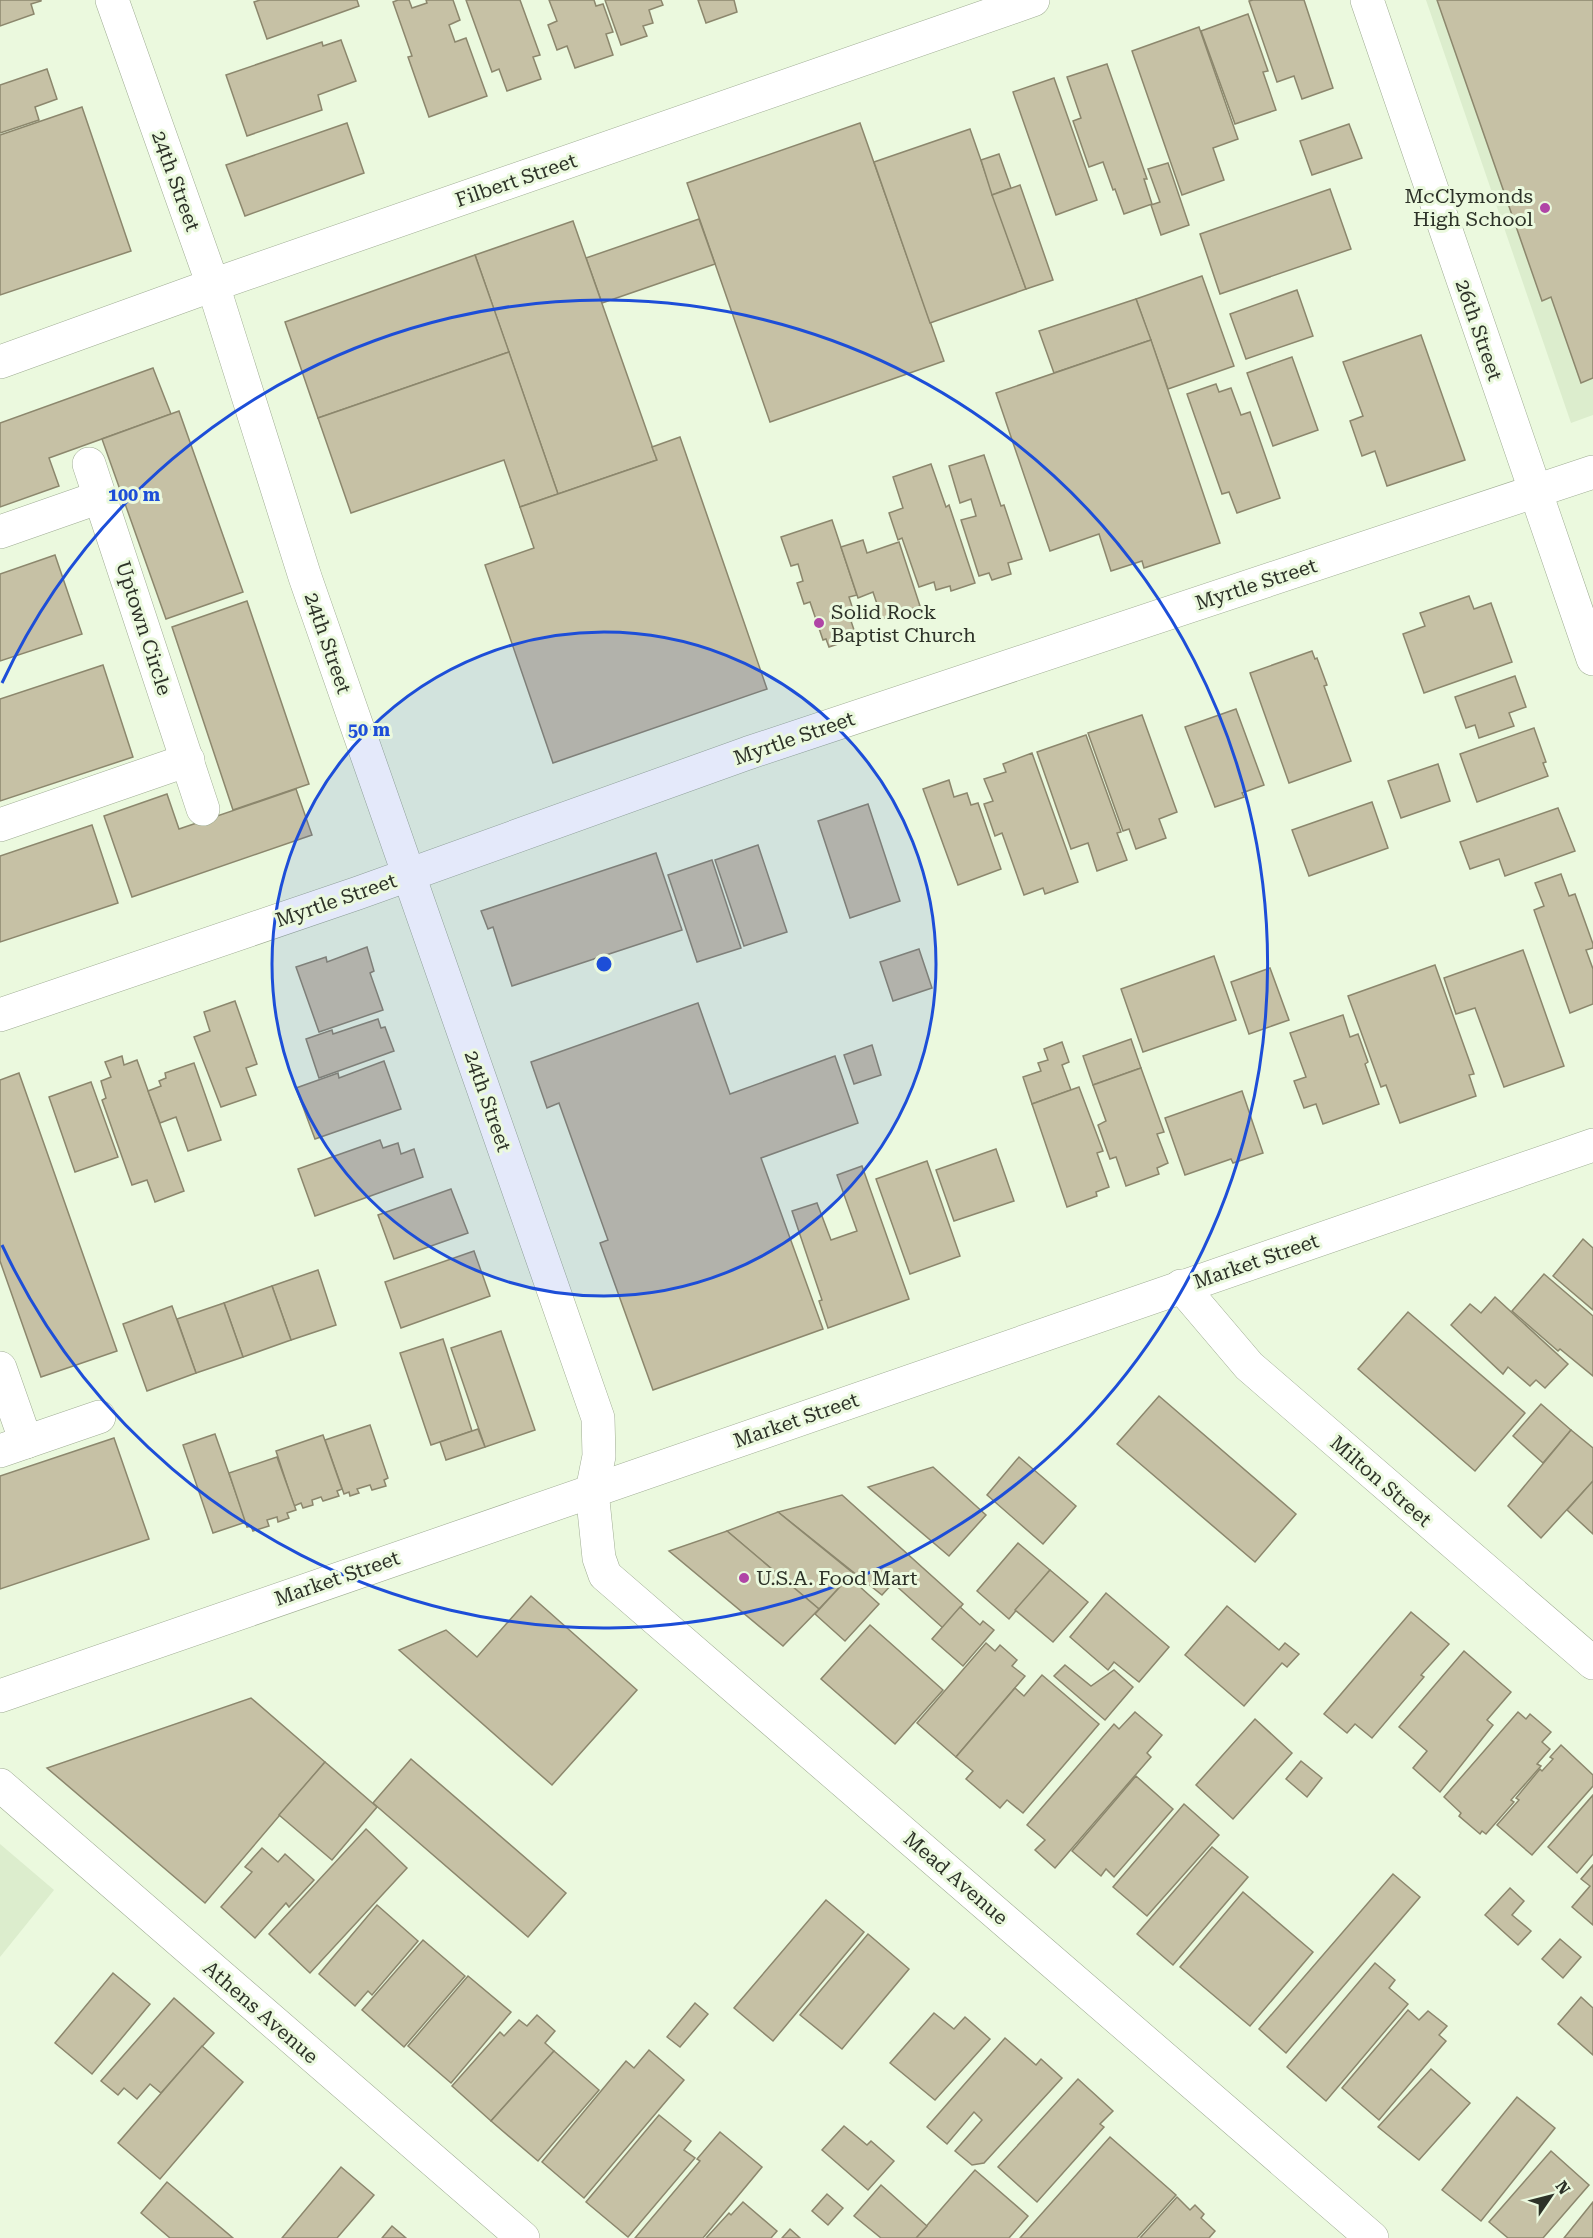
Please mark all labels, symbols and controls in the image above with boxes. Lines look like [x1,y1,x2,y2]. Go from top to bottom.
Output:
street label: 24th Street [147,127,205,235]
street label: Filbert Street [452,148,580,212]
place label: McClymonds High School [1404,184,1533,231]
marker: McClymonds High School [1538,201,1552,215]
street label: 26th Street [1451,276,1508,384]
text: 100 m [108,484,161,505]
street label: Myrtle Street [1192,553,1320,615]
street label: Uptown Circle [111,558,177,698]
street label: 24th Street [300,589,357,697]
place label: Solid Rock Baptist Church [831,600,976,647]
marker: Solid Rock Baptist Church [812,616,826,630]
street label: Myrtle Street [730,706,858,770]
text: 50 m [348,719,391,740]
street label: Myrtle Street [272,868,400,932]
centre of rings [594,954,614,974]
street label: 24th Street [460,1047,517,1155]
street label: Market Street [1190,1228,1322,1294]
street label: Market Street [730,1387,862,1453]
street label: Milton Street [1325,1430,1437,1532]
street label: Market Street [271,1545,403,1611]
place label: U.S.A. Food Mart [756,1566,918,1590]
marker: U.S.A. Food Mart [737,1571,751,1585]
street label: Mead Avenue [899,1826,1013,1930]
street label: Athens Avenue [199,1956,323,2068]
north arrow [1521,2166,1581,2226]
text: N [1552,2177,1574,2198]

